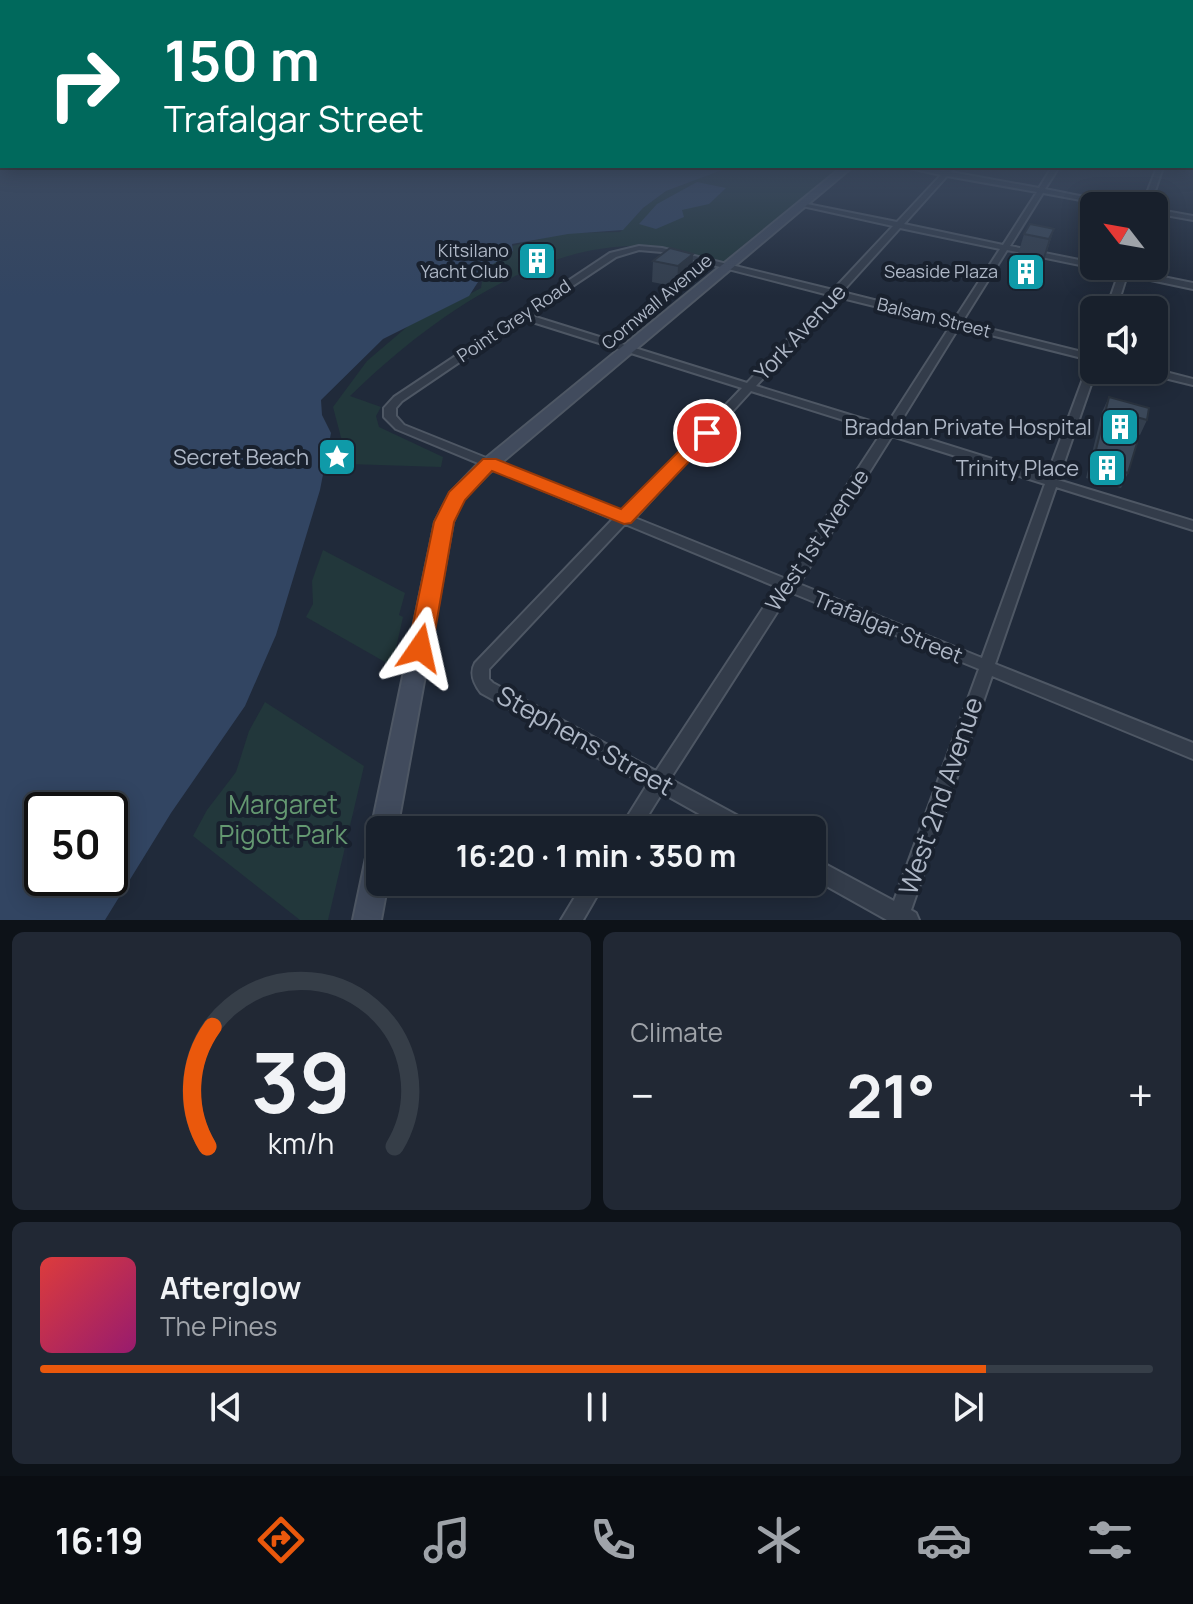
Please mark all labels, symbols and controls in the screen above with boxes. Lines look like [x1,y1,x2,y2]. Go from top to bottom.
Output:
text: 150 m [164,21,320,98]
icon: right [32,32,136,136]
text: Trafalgar Street [164,94,424,143]
north arrow [1080,192,1168,280]
map controls [1080,192,1168,384]
place label: Kitsilano Yacht Club [421,238,509,283]
building icon: Kitsilano Yacht Club [516,240,558,282]
street label: Cornwall Avenue [596,248,717,355]
building icon: Seaside Plaza [1005,251,1047,293]
place label: Seaside Plaza [884,259,998,283]
street label: Point Grey Road [452,273,575,367]
street label: York Avenue [747,277,853,387]
street label: Balsam Street [875,291,994,343]
button: sound [1080,296,1168,384]
pin [673,399,741,467]
building icon: Braddan Private Hospital [1099,406,1141,448]
icon: arrive [685,411,729,455]
place label: Braddan Private Hospital [844,412,1092,442]
place icon: Secret Beach [316,436,358,478]
place label: Secret Beach [173,442,309,472]
building icon: Trinity Place [1086,447,1128,489]
place label: Trinity Place [956,453,1079,483]
street label: West 1st Avenue [758,463,876,617]
street label: Trafalgar Street [809,583,967,671]
position arrow [378,606,462,690]
street label: Stephens Street [491,677,680,804]
street label: West 2nd Avenue [889,692,991,899]
park label: Margaret Pigott Park [219,786,349,852]
speed limit sign: 50 [24,792,128,896]
text: 16:20 · 1 min · 350 m [456,835,736,876]
text: Climate [631,1014,723,1050]
text: 39 [251,1024,351,1138]
text: 21° [846,1054,935,1136]
text: − [631,1065,654,1125]
text: + [1128,1065,1153,1125]
text: km/h [268,1124,334,1163]
text: Afterglow [160,1267,301,1308]
text: The Pines [160,1308,277,1344]
icon: previous [204,1385,248,1429]
icon: pause [575,1385,619,1429]
icon: next [946,1385,990,1429]
icon: directions [253,1512,309,1568]
icon: music [419,1512,475,1568]
icon: phone [585,1512,641,1568]
icon: climate [751,1512,807,1568]
icon: car [916,1512,972,1568]
icon: filters [1082,1512,1138,1568]
text: 16:19 [55,1516,144,1565]

